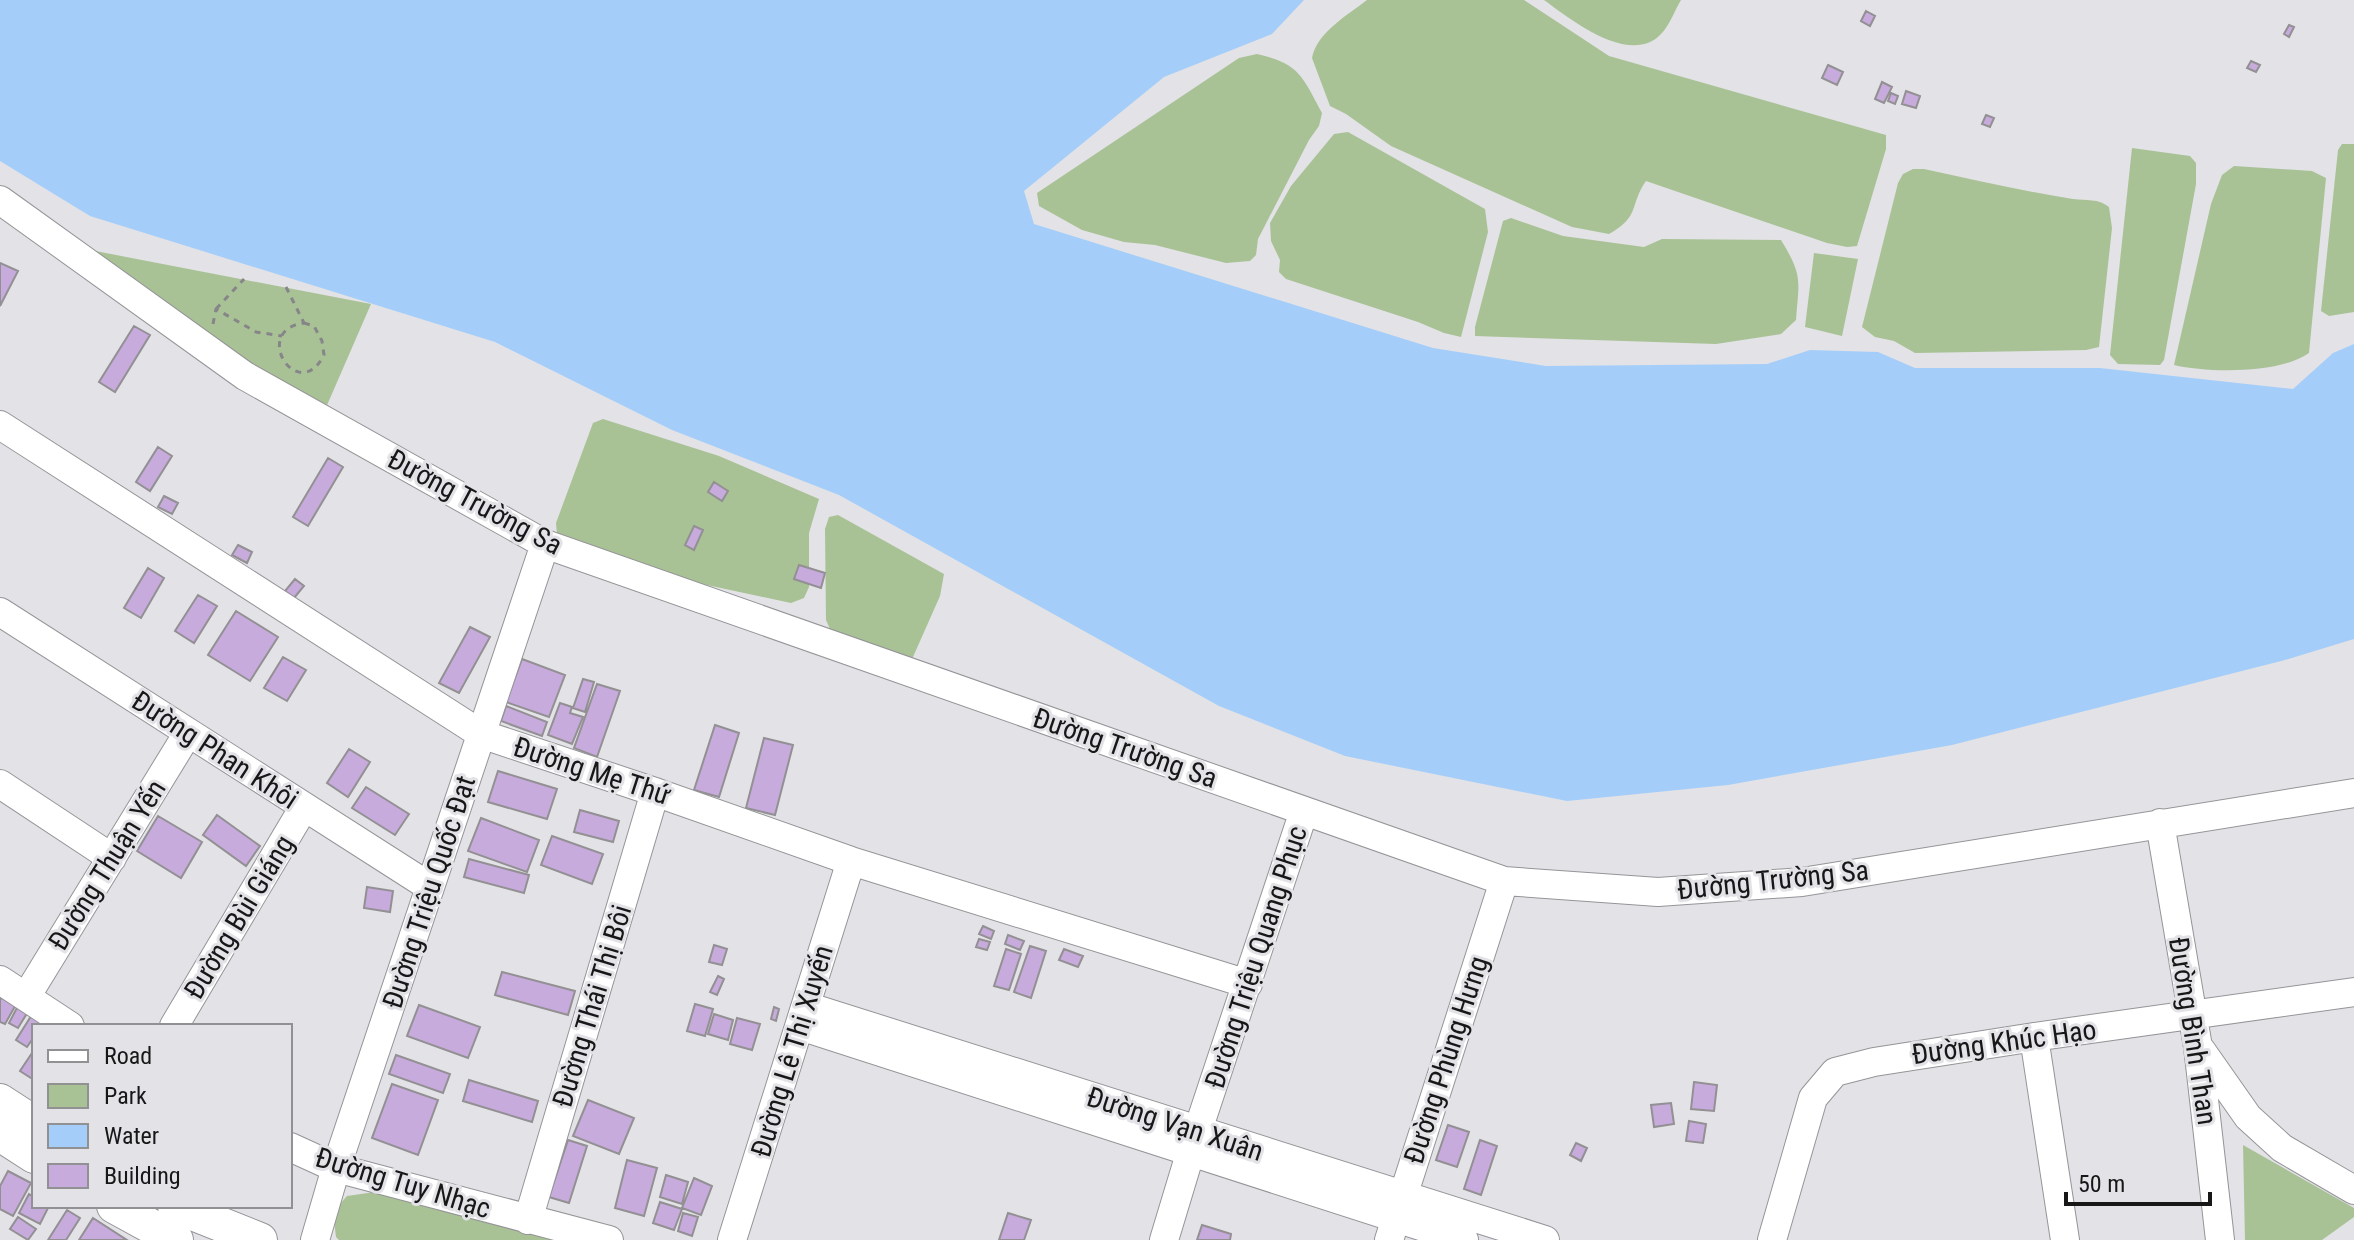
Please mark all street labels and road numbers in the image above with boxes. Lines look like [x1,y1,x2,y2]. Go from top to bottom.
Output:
street label: Đường Trường Sa [382,442,568,562]
street label: Đường Phan Khôi [126,684,304,816]
street label: Đường Trường Sa [1029,701,1221,795]
street label: Đường Mẹ Thứ [509,730,675,812]
street label: Đường Triệu Quốc Đạt [376,772,482,1012]
street label: Đường Thuận Yến [41,774,173,956]
street label: Đường Triệu Quang Phục [1198,822,1314,1092]
street label: Đường Bùi Giáng [177,829,301,1005]
street label: Đường Trường Sa [1676,854,1870,906]
street label: Đường Thái Thị Bôi [546,901,638,1111]
street label: Đường Bình Than [2162,935,2224,1127]
street label: Đường Lê Thị Xuyến [744,941,840,1161]
street label: Đường Phùng Hưng [1397,952,1495,1168]
street label: Đường Khúc Hạo [1910,1013,2098,1071]
street label: Đường Vạn Xuân [1082,1080,1268,1168]
street label: Đường Tuy Nhạc [312,1141,494,1225]

